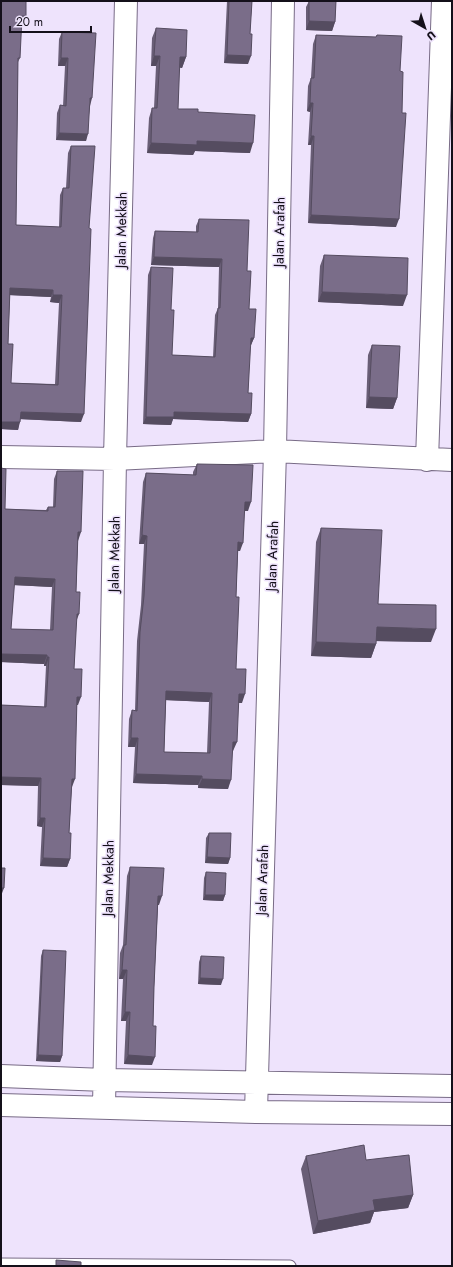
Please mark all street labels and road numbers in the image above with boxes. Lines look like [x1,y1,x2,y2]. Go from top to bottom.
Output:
street label: Jalan Mekkah [110,192,132,270]
street label: Jalan Arafah [268,197,290,269]
street label: Jalan Mekkah [103,516,125,594]
street label: Jalan Arafah [261,520,283,594]
street label: Jalan Mekkah [97,840,119,918]
street label: Jalan Arafah [251,844,273,918]

